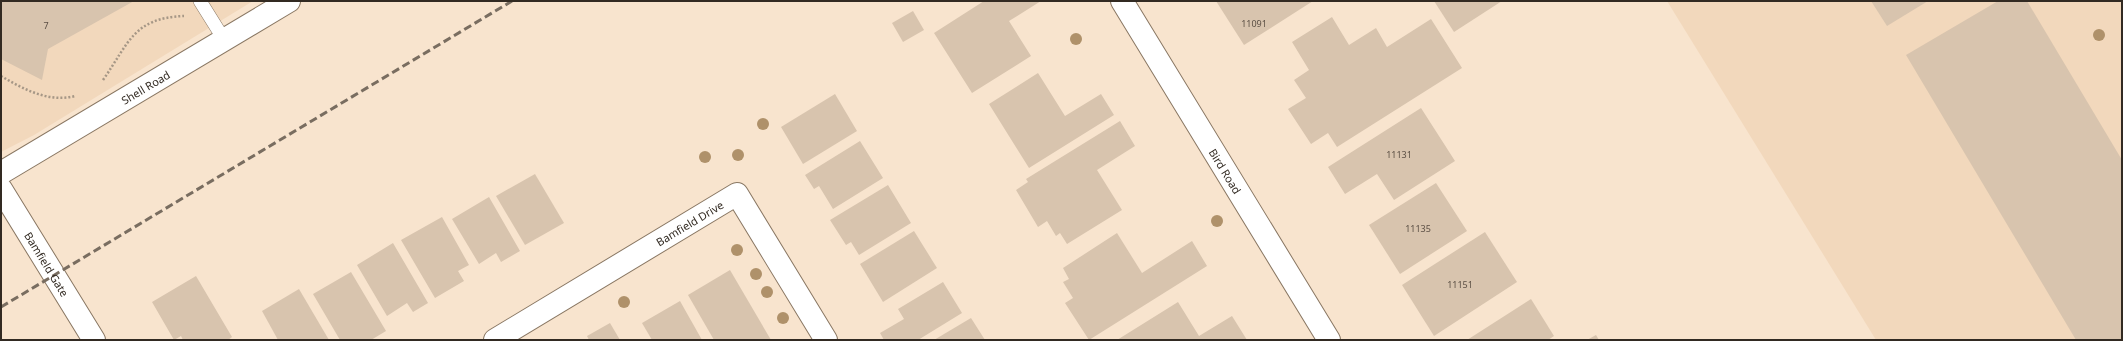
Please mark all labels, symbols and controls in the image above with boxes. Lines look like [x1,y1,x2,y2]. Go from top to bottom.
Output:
house number: 11091 [1241,17,1267,30]
house number: 7 [43,19,49,32]
street label: Shell Road [118,67,172,107]
street label: Bird Road [1206,145,1245,196]
house number: 11131 [1386,148,1412,161]
street label: Bamfield Drive [653,197,726,249]
house number: 11135 [1405,222,1431,235]
street label: Bamfield Gate [22,229,73,299]
house number: 11151 [1447,278,1473,291]

